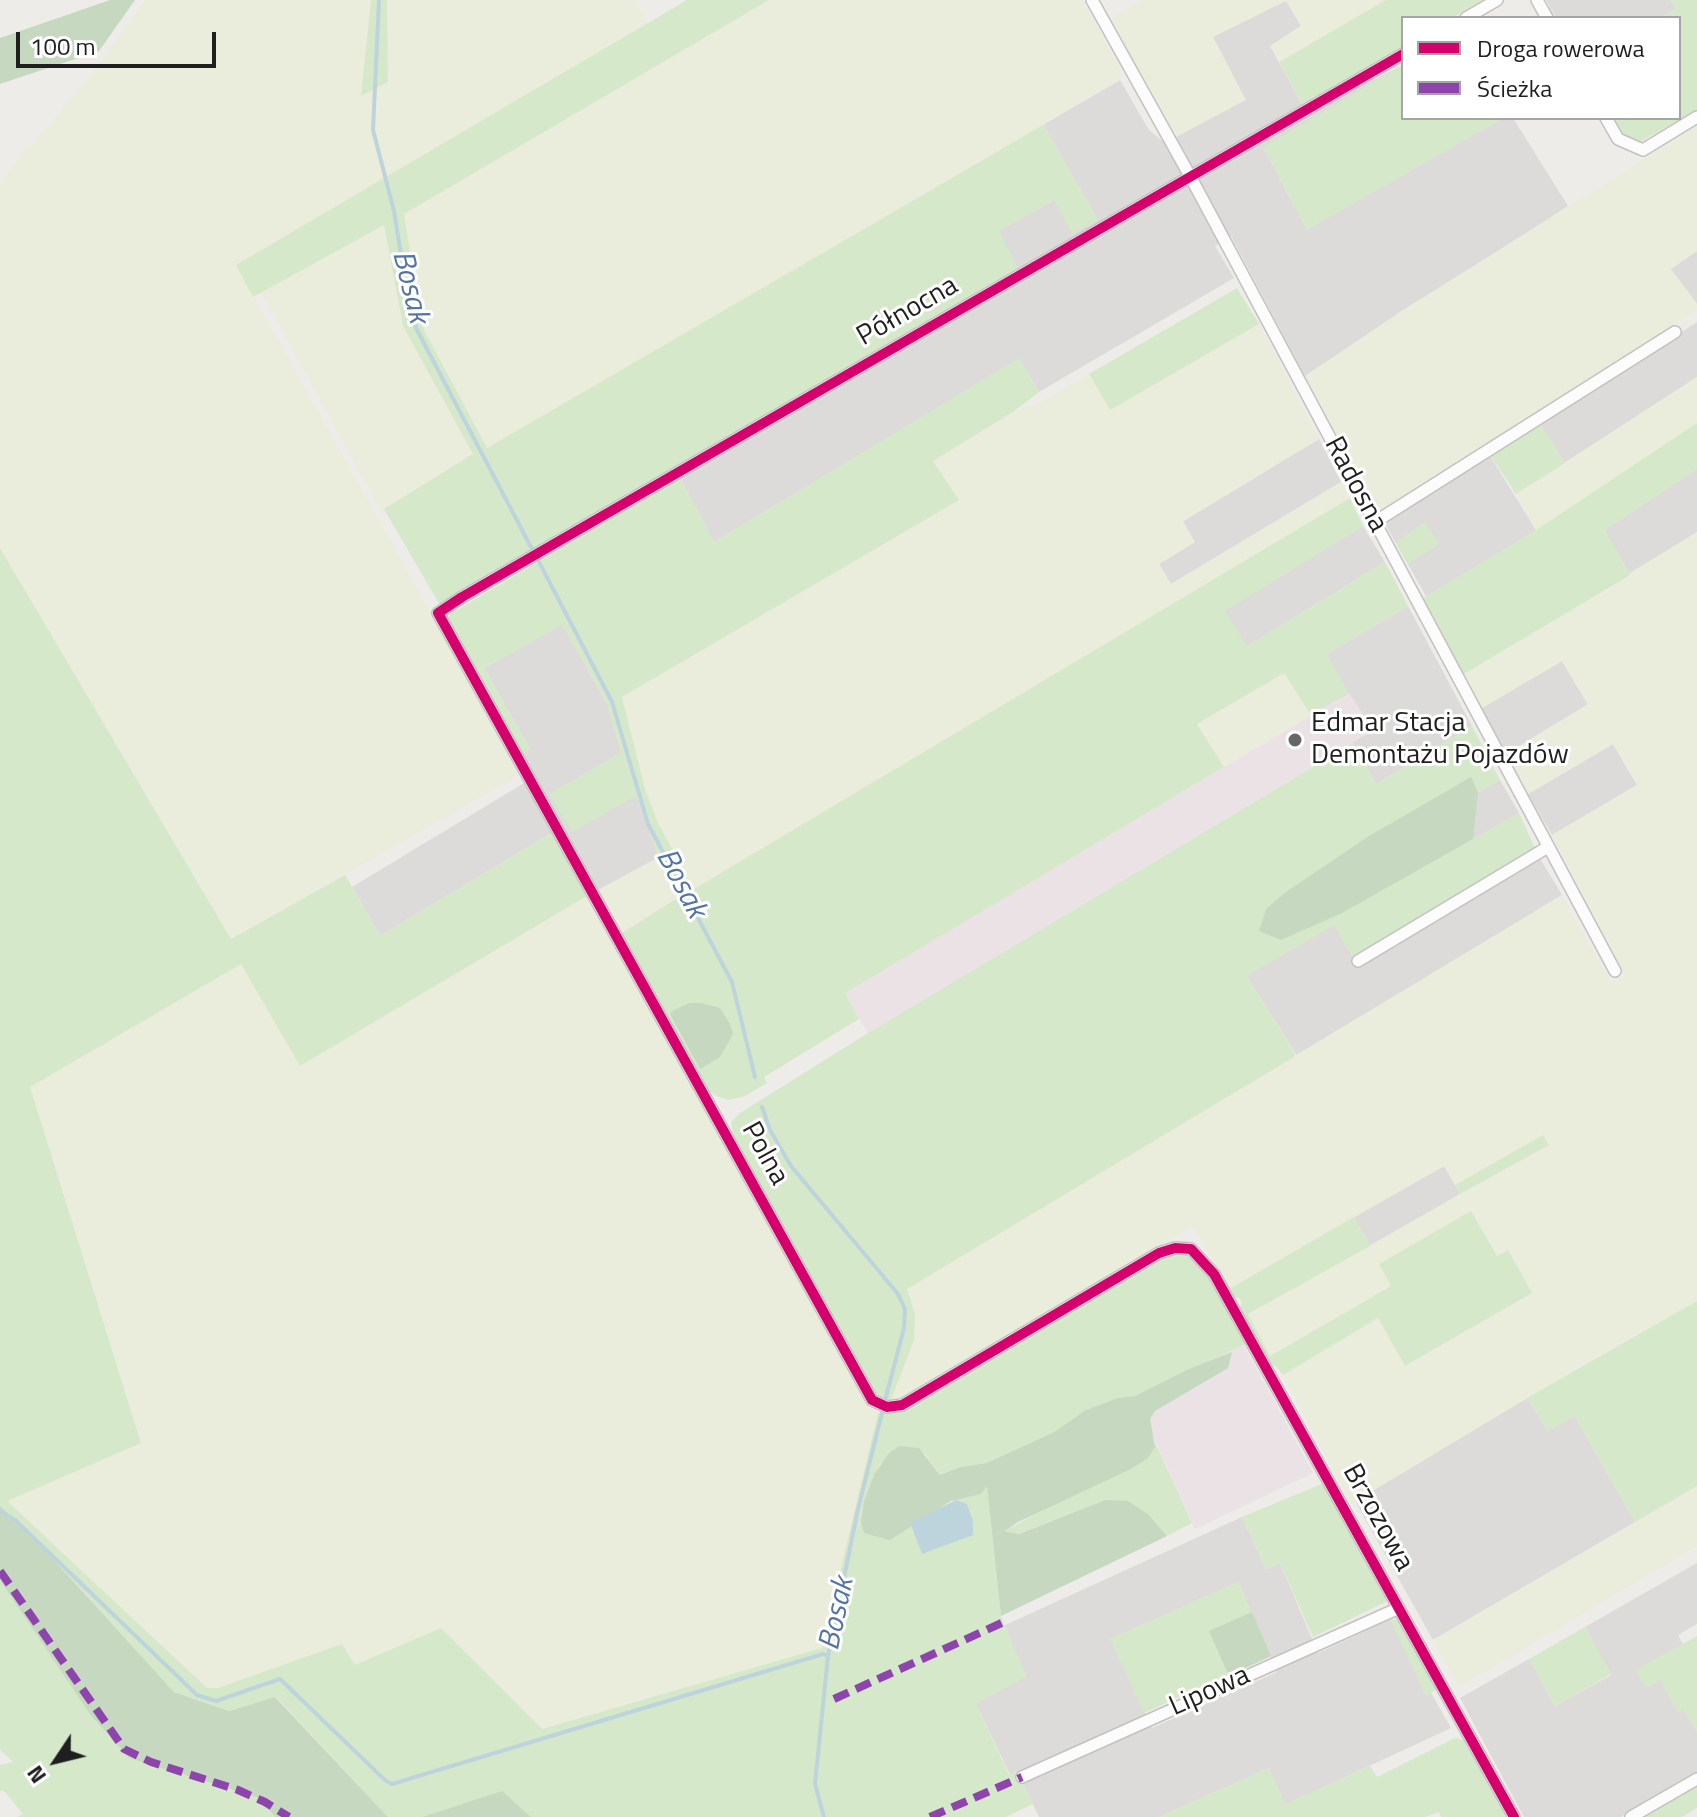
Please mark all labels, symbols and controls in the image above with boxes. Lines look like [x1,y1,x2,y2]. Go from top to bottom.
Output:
scale bar [20,16,220,66]
legend [1401,16,1681,120]
text: 100 m [30,28,96,64]
text: Droga rowerowa [1477,30,1645,66]
text: Ścieżka [1477,70,1552,106]
water label: Bosak [383,247,435,327]
street label: Północna [852,270,964,354]
street label: Radosna [1316,432,1394,538]
place label: Edmar Stacja Demontażu Pojazdów [1311,707,1569,773]
marker: Edmar Stacja Demontażu Pojazdów [1286,731,1304,749]
water label: Bosak [647,843,713,925]
street label: Polna [733,1117,795,1191]
street label: Brzozowa [1334,1459,1420,1577]
water label: Bosak [813,1574,863,1654]
street label: Lipowa [1165,1660,1255,1724]
north arrow [16,1721,96,1801]
text: N [18,1759,55,1791]

